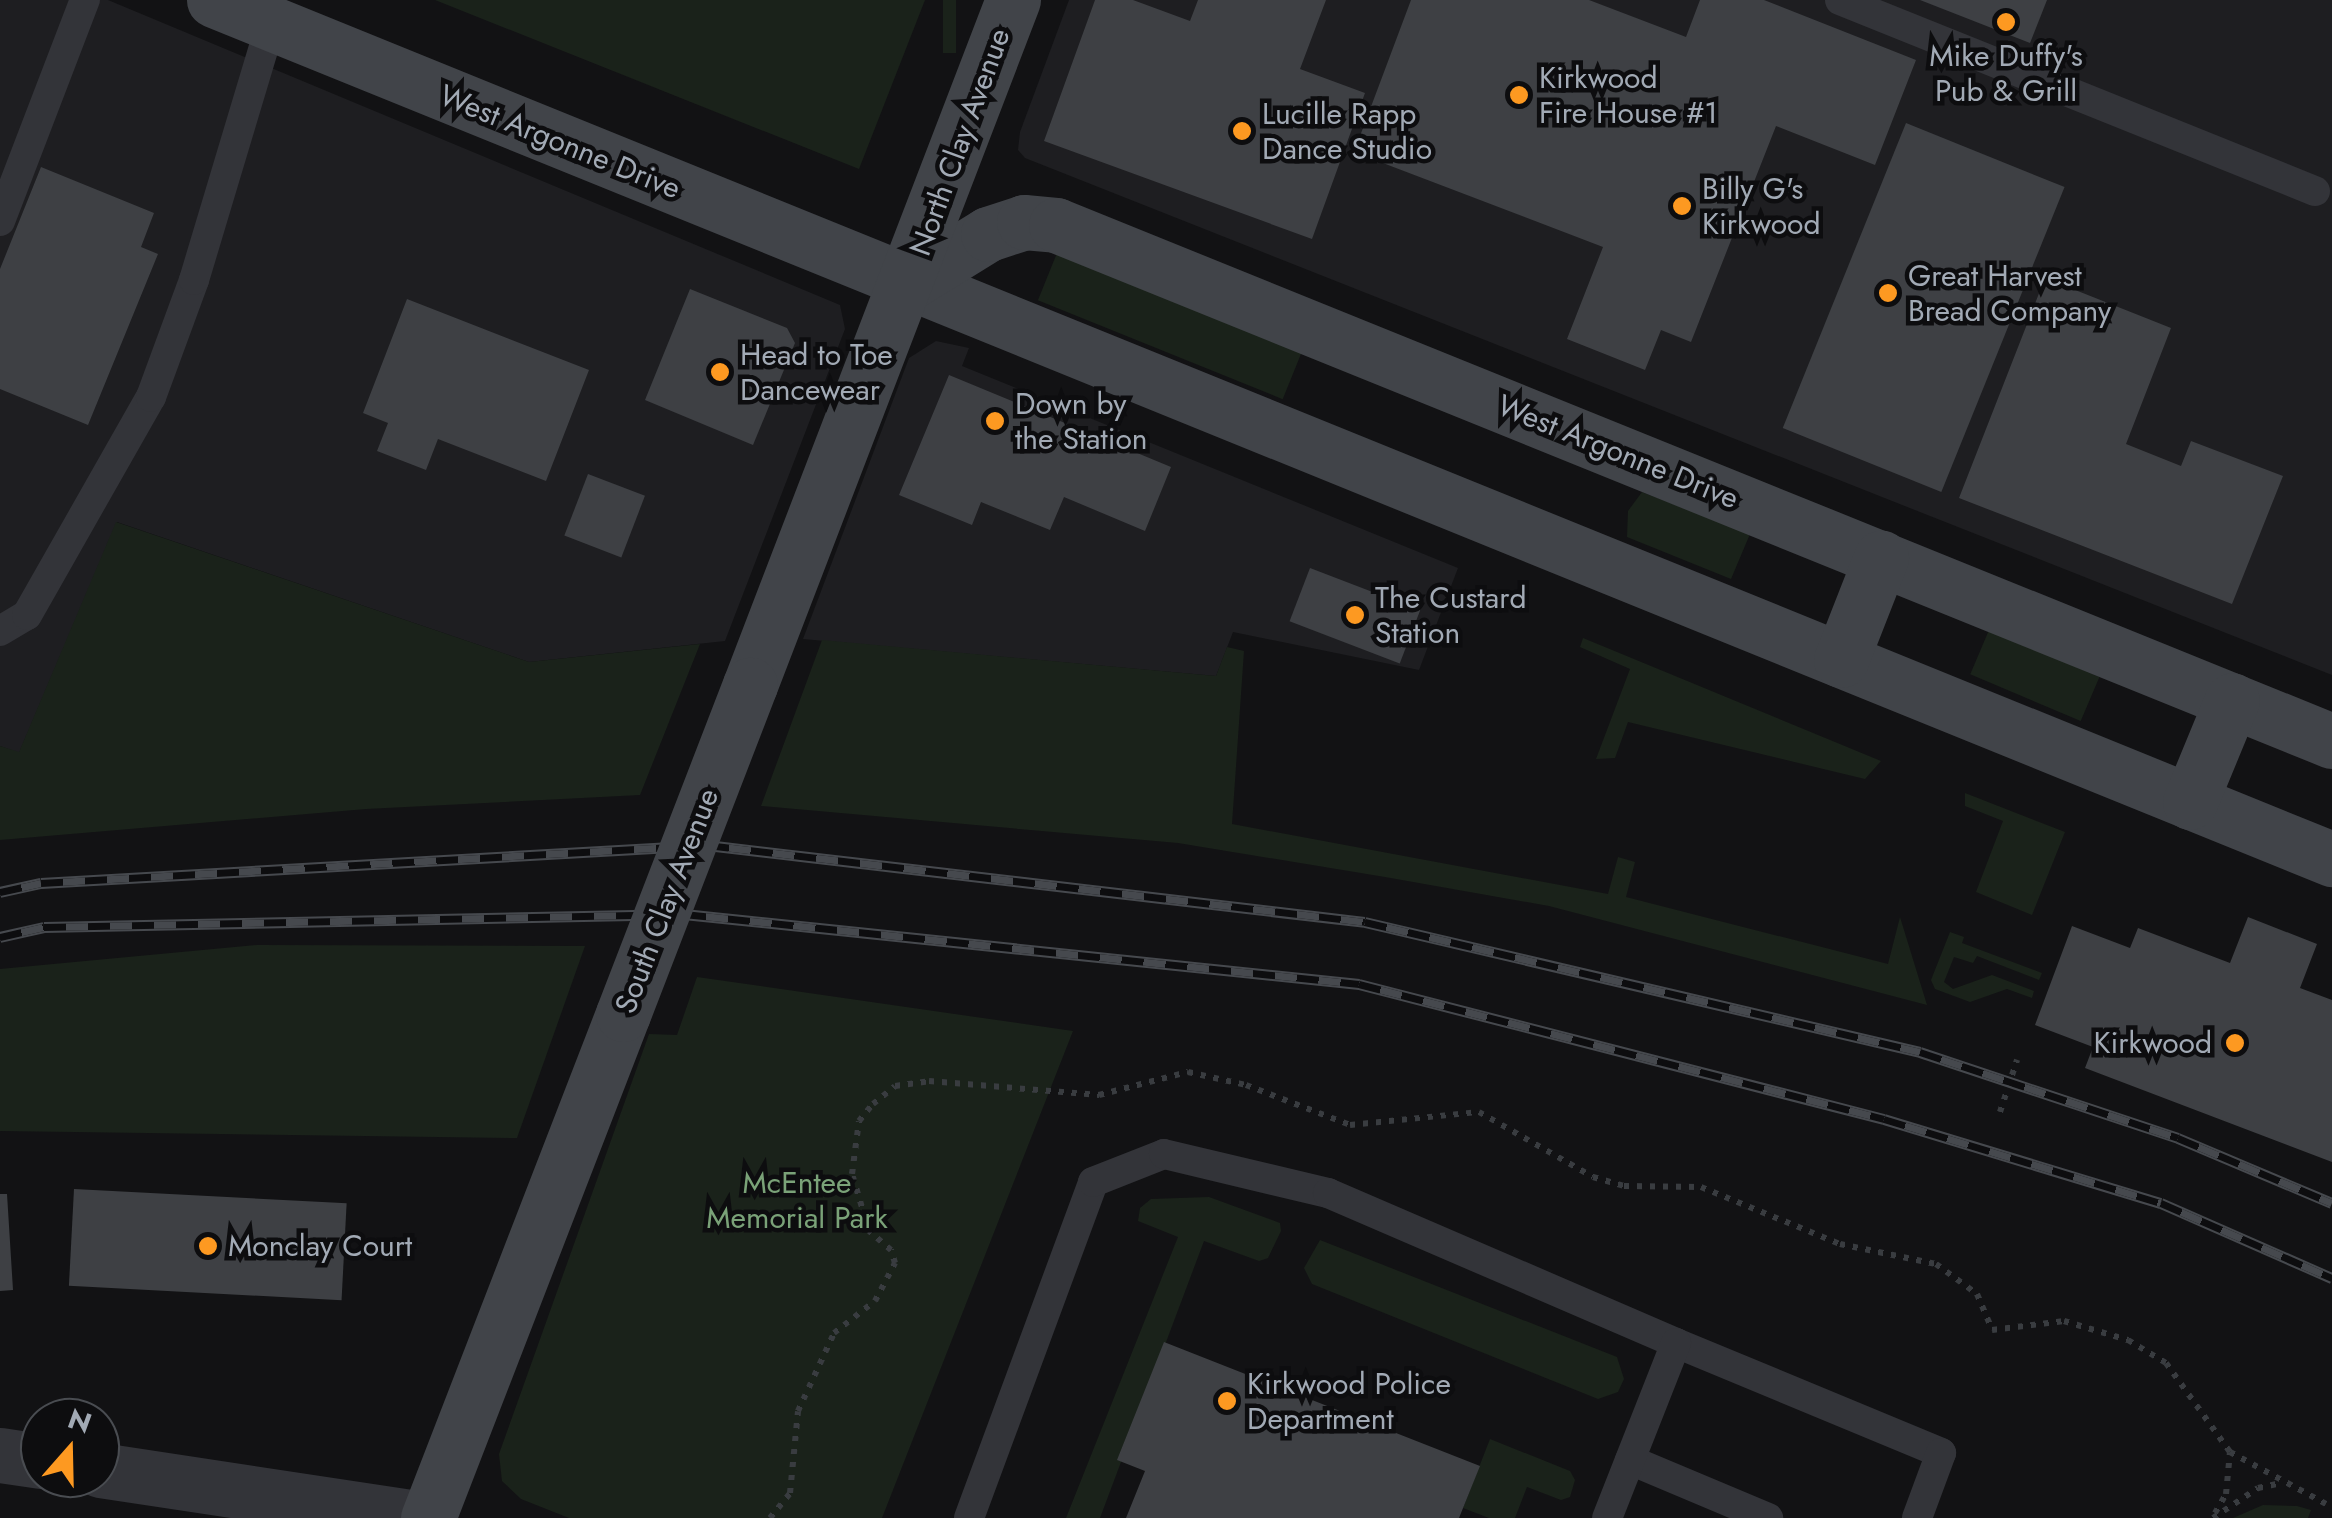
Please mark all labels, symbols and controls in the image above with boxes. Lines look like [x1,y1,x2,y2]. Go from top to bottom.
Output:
marker: Mike Duffy's Pub & Grill [1995,11,2017,33]
street label: North Clay Avenue [902,23,1018,261]
place label: Mike Duffy's Pub & Grill [1929,38,2083,108]
place label: Kirkwood Fire House #1 [1539,60,1718,130]
street label: West Argonne Drive [434,77,686,207]
marker: Kirkwood Fire House #1 [1508,84,1530,106]
place label: Lucille Rapp Dance Studio [1262,96,1432,166]
marker: Lucille Rapp Dance Studio [1231,120,1253,142]
place label: Billy G's Kirkwood [1702,171,1820,242]
marker: Billy G's Kirkwood [1671,195,1693,217]
place label: Great Harvest Bread Company [1908,258,2111,328]
marker: Great Harvest Bread Company [1877,282,1899,304]
place label: Head to Toe Dancewear [740,337,893,408]
marker: Head to Toe Dancewear [709,361,731,383]
place label: Down by the Station [1015,386,1148,456]
street label: West Argonne Drive [1492,387,1744,517]
marker: Down by the Station [984,410,1006,432]
place label: The Custard Station [1375,580,1527,650]
marker: The Custard Station [1344,604,1366,626]
street label: South Clay Avenue [608,784,726,1018]
place label: Kirkwood [2094,1025,2212,1061]
marker: Kirkwood [2222,1030,2248,1056]
park label: McEntee Memorial Park [706,1165,888,1236]
place label: Monclay Court [228,1228,412,1264]
marker: Monclay Court [197,1235,219,1257]
place label: Kirkwood Police Department [1247,1366,1451,1436]
marker: Kirkwood Police Department [1216,1390,1238,1412]
north arrow [20,1398,120,1498]
text: N [62,1398,97,1444]

